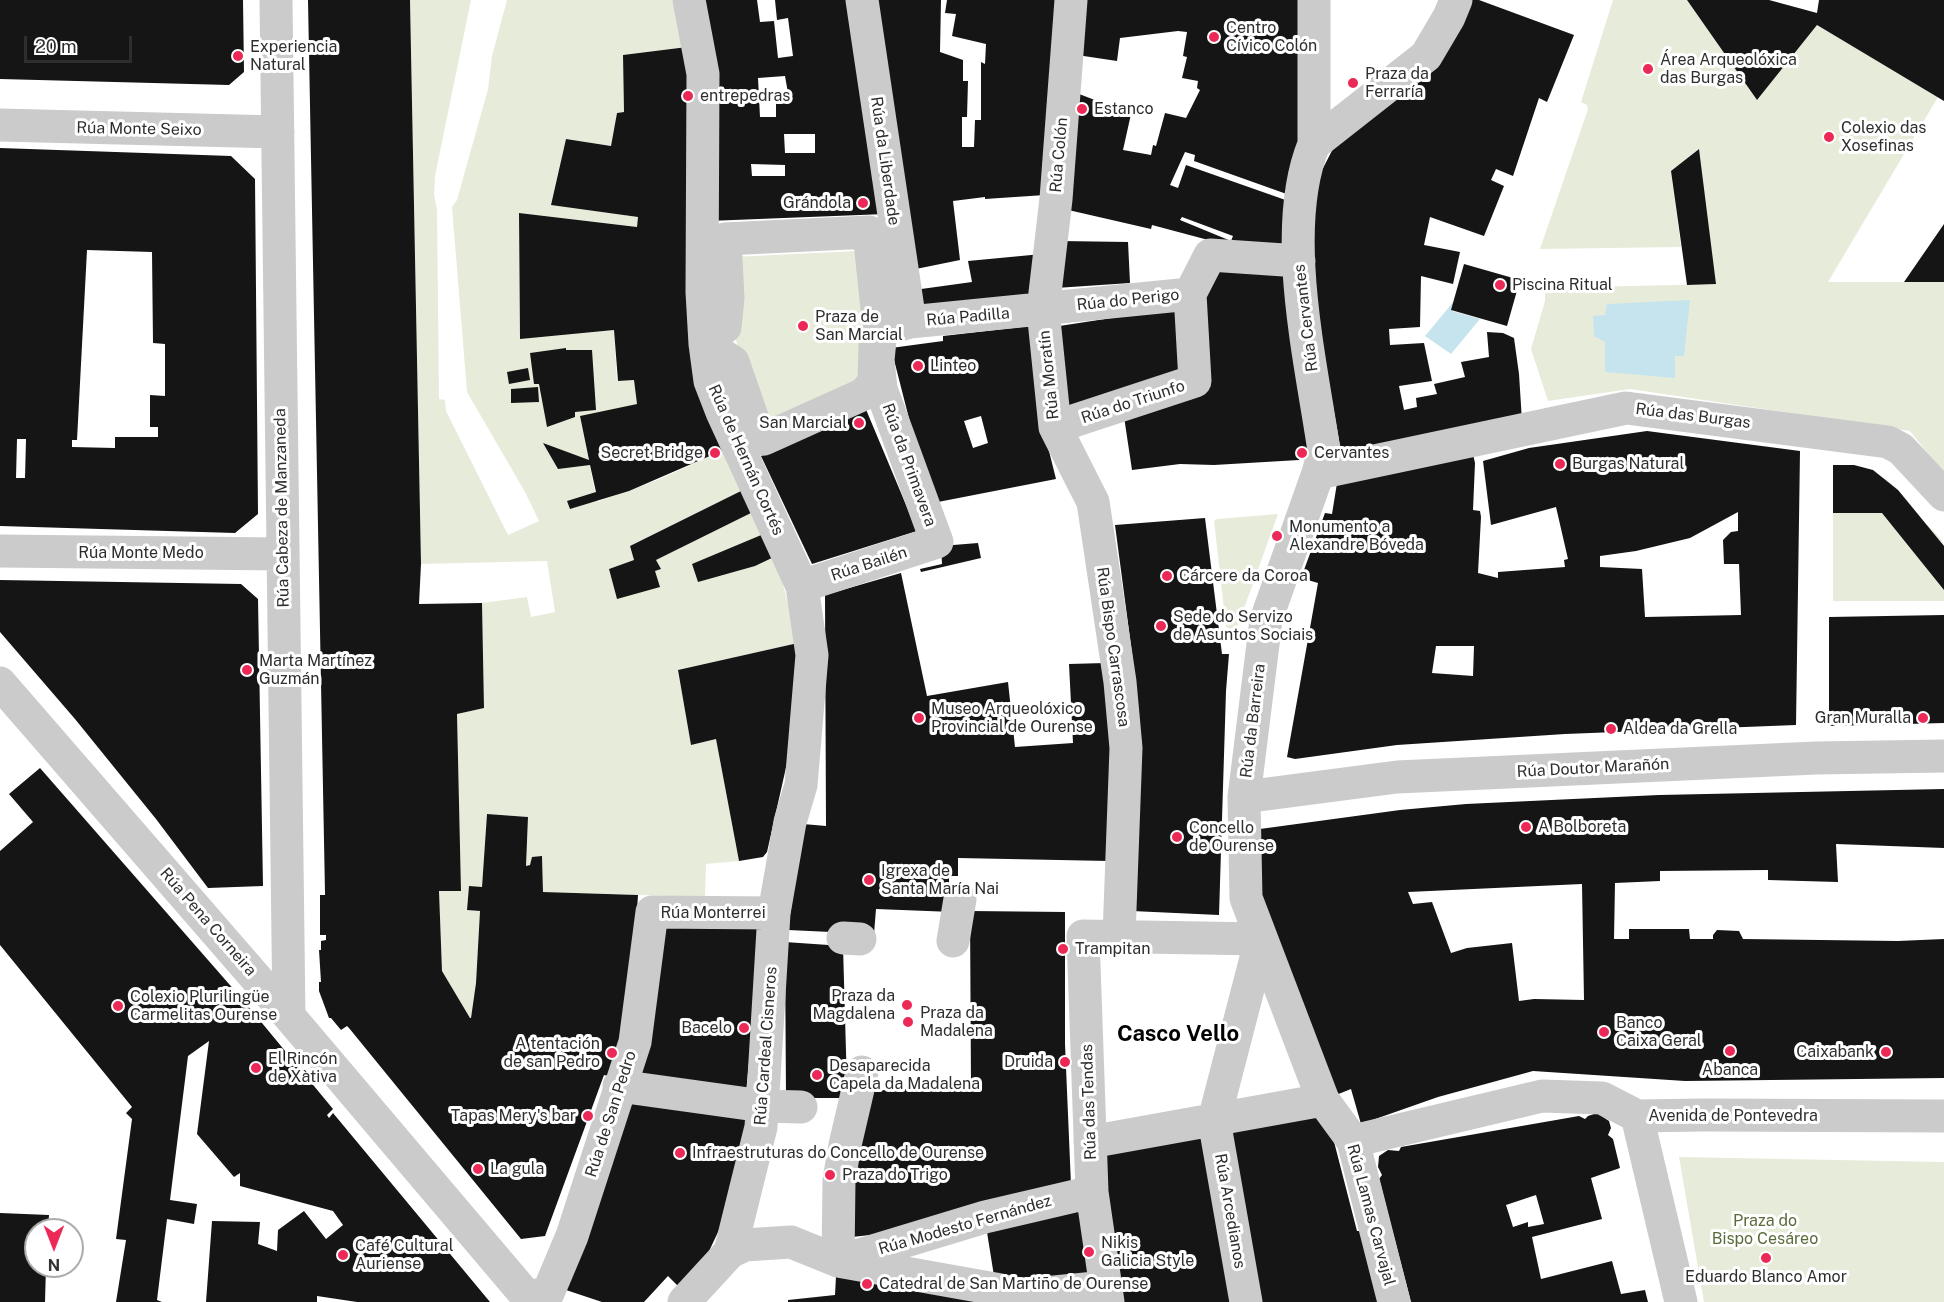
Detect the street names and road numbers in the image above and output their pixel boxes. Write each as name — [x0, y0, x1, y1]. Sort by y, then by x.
street label: Rúa da Liberdade — [866, 95, 904, 227]
street label: Rúa Colón — [1046, 117, 1072, 193]
street label: Rúa Monte Seixo — [76, 118, 202, 140]
street label: Rúa Cervantes — [1290, 263, 1322, 373]
street label: Rúa do Perigo — [1076, 285, 1180, 315]
street label: Rúa Padilla — [926, 304, 1010, 330]
street label: Rúa Moratín — [1035, 329, 1063, 421]
street label: Rúa do Triunfo — [1079, 376, 1187, 428]
street label: Rúa de Hernán Cortés — [704, 382, 788, 538]
street label: Rúa das Burgas — [1634, 399, 1752, 433]
street label: Rúa da Primavera — [878, 401, 940, 529]
street label: Rúa Cabeza de Manzaneda — [271, 408, 293, 608]
street label: Rúa Monte Medo — [78, 543, 204, 563]
street label: Rúa Bailén — [828, 543, 910, 585]
street label: Rúa Bispo Carrascosa — [1092, 566, 1134, 728]
street label: Rúa da Barreira — [1236, 663, 1270, 779]
street label: Rúa Doutor Marañón — [1516, 754, 1670, 782]
street label: Rúa Pena Corneira — [156, 864, 260, 980]
street label: Rúa Monterrei — [660, 903, 766, 923]
street label: Rúa Cardeal Cisneros — [751, 966, 781, 1126]
street label: Rúa das Tendas — [1077, 1044, 1101, 1160]
street label: Rúa de San Pedro — [582, 1048, 640, 1180]
street label: Avenida de Pontevedra — [1648, 1106, 1818, 1126]
street label: Rúa Lamas Carvajal — [1343, 1142, 1399, 1288]
street label: Rúa Arcedianos — [1210, 1152, 1250, 1270]
street label: Rúa Modesto Fernández — [876, 1191, 1054, 1259]

